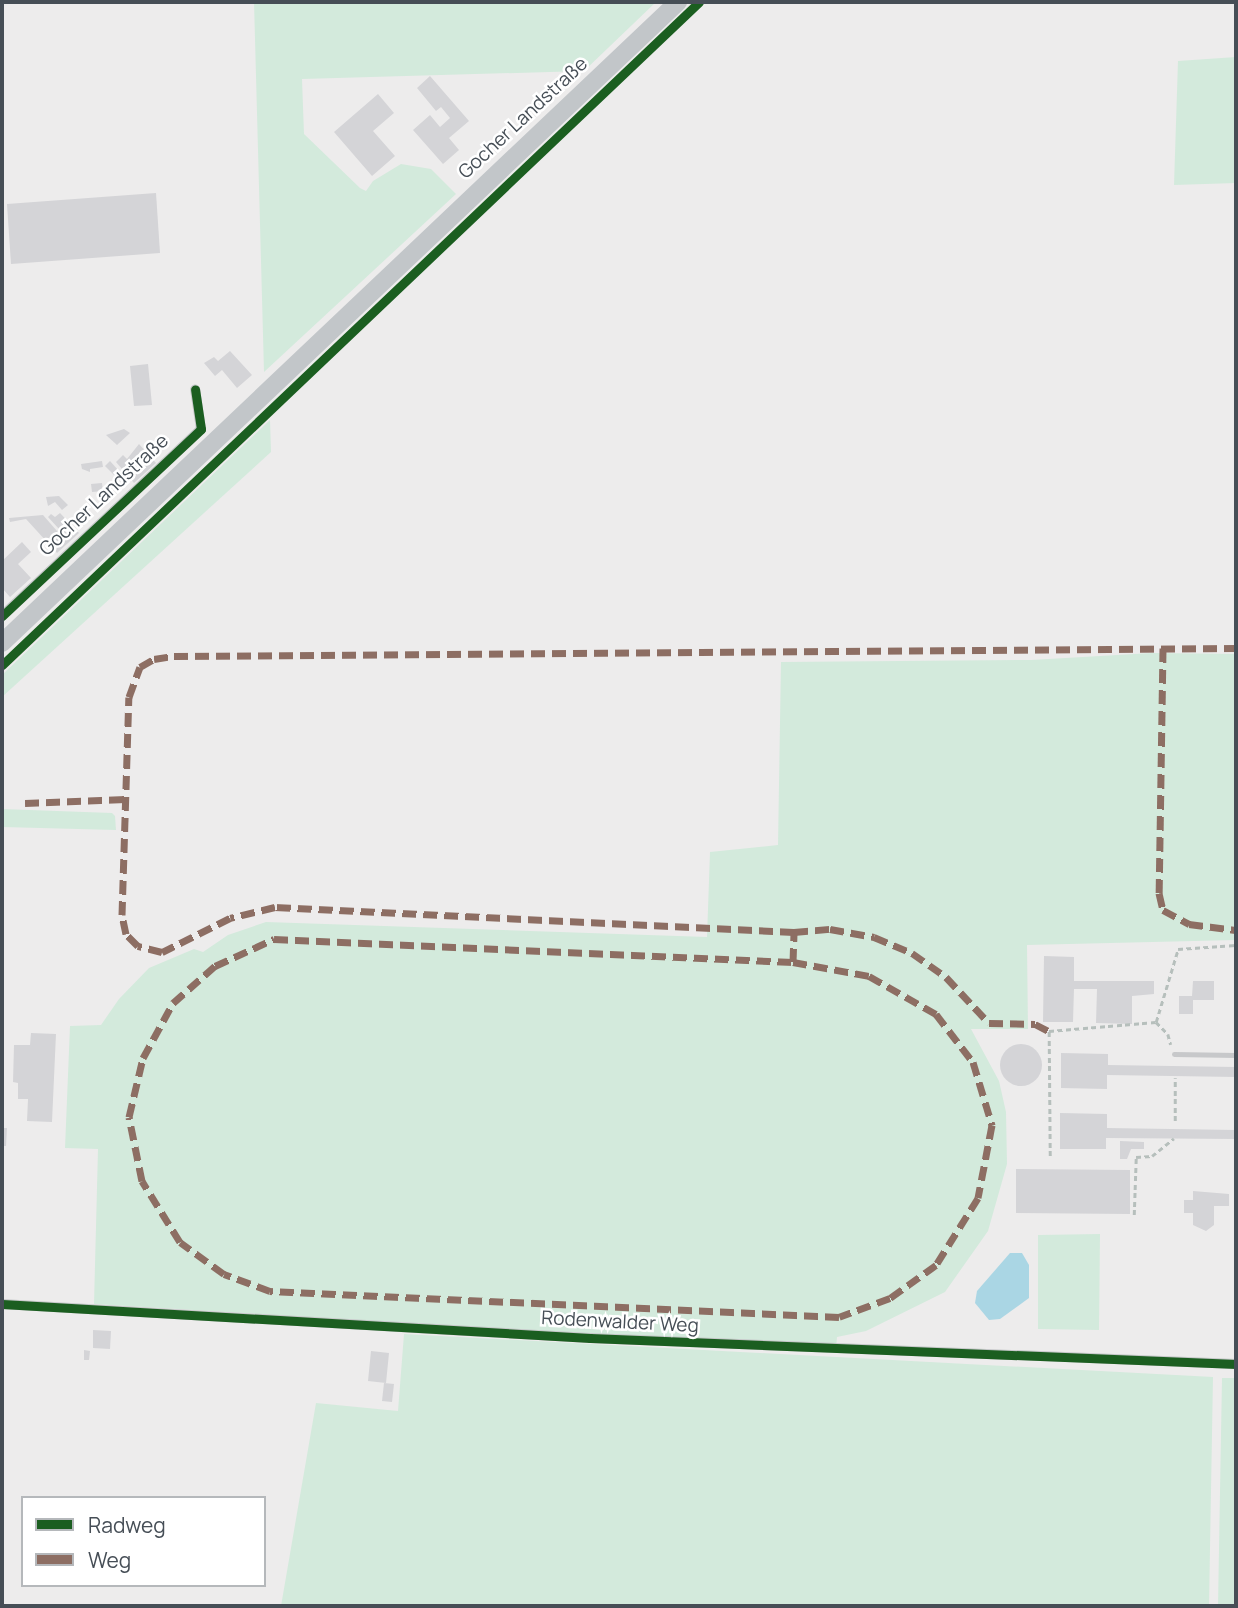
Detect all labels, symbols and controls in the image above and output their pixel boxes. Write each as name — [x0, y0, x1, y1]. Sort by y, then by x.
street label: Gocher Landstraße — [454, 52, 592, 184]
street label: Gocher Landstraße — [35, 429, 173, 561]
street label: Rodenwalder Weg — [541, 1306, 699, 1338]
legend — [21, 1496, 266, 1587]
text: Radweg — [88, 1511, 166, 1539]
text: Weg — [88, 1546, 131, 1574]

